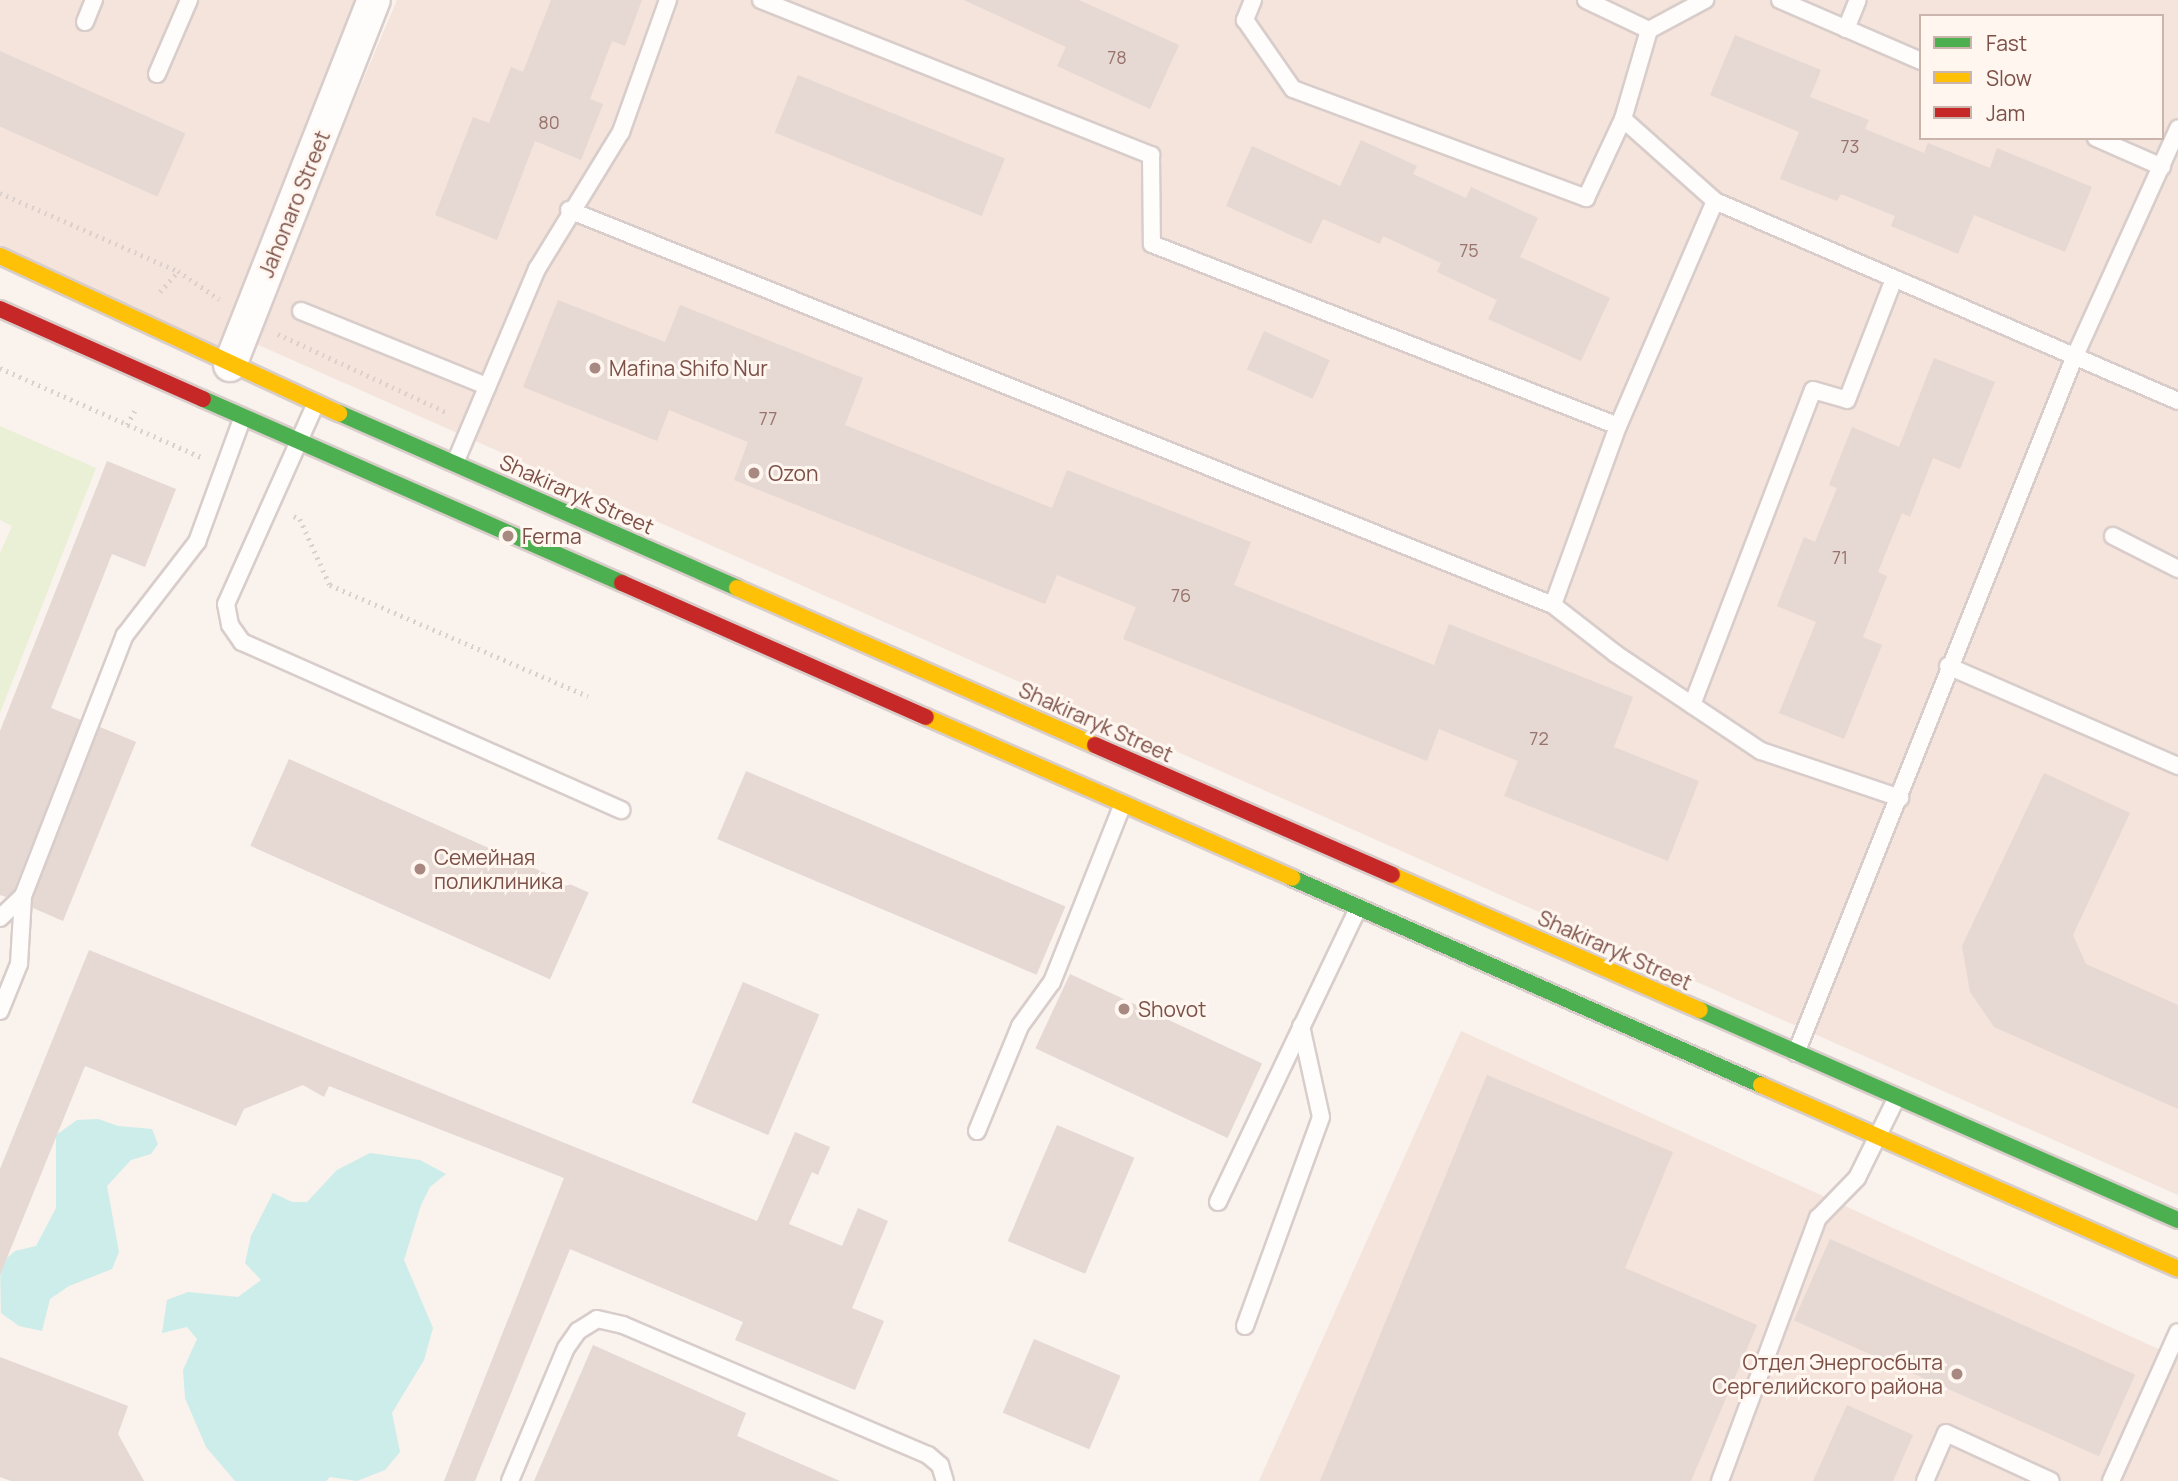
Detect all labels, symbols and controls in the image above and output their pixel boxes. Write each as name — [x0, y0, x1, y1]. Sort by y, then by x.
legend — [1919, 14, 2164, 140]
text: Fast — [1986, 29, 2027, 57]
house number: 78 — [1107, 46, 1127, 68]
text: Slow — [1986, 64, 2032, 92]
text: Jam — [1986, 99, 2025, 127]
house number: 80 — [538, 111, 560, 133]
street label: Jahonaro Street — [253, 127, 335, 281]
house number: 73 — [1841, 135, 1859, 157]
house number: 75 — [1459, 239, 1479, 261]
place label: Mafina Shifo Nur — [609, 355, 768, 381]
marker: Mafina Shifo Nur — [587, 360, 603, 376]
house number: 77 — [759, 407, 777, 429]
street label: Shakiraryk Street — [496, 449, 658, 539]
place label: Ozon — [768, 460, 818, 486]
marker: Ozon — [746, 465, 762, 481]
place label: Ferma — [522, 523, 582, 549]
marker: Ferma — [500, 528, 516, 544]
house number: 71 — [1832, 546, 1848, 568]
house number: 76 — [1171, 584, 1191, 606]
street label: Shakiraryk Street — [1015, 677, 1177, 767]
house number: 72 — [1529, 727, 1549, 749]
place label: Семейная поликлиника — [434, 844, 563, 894]
marker: Семейная поликлиника — [412, 861, 428, 877]
street label: Shakiraryk Street — [1534, 905, 1696, 995]
place label: Shovot — [1138, 996, 1207, 1022]
marker: Shovot — [1116, 1001, 1132, 1017]
place label: Отдел Энергосбыта Сергелийского района — [1712, 1349, 1943, 1399]
marker: Отдел Энергосбыта Сергелийского района — [1949, 1366, 1965, 1382]

